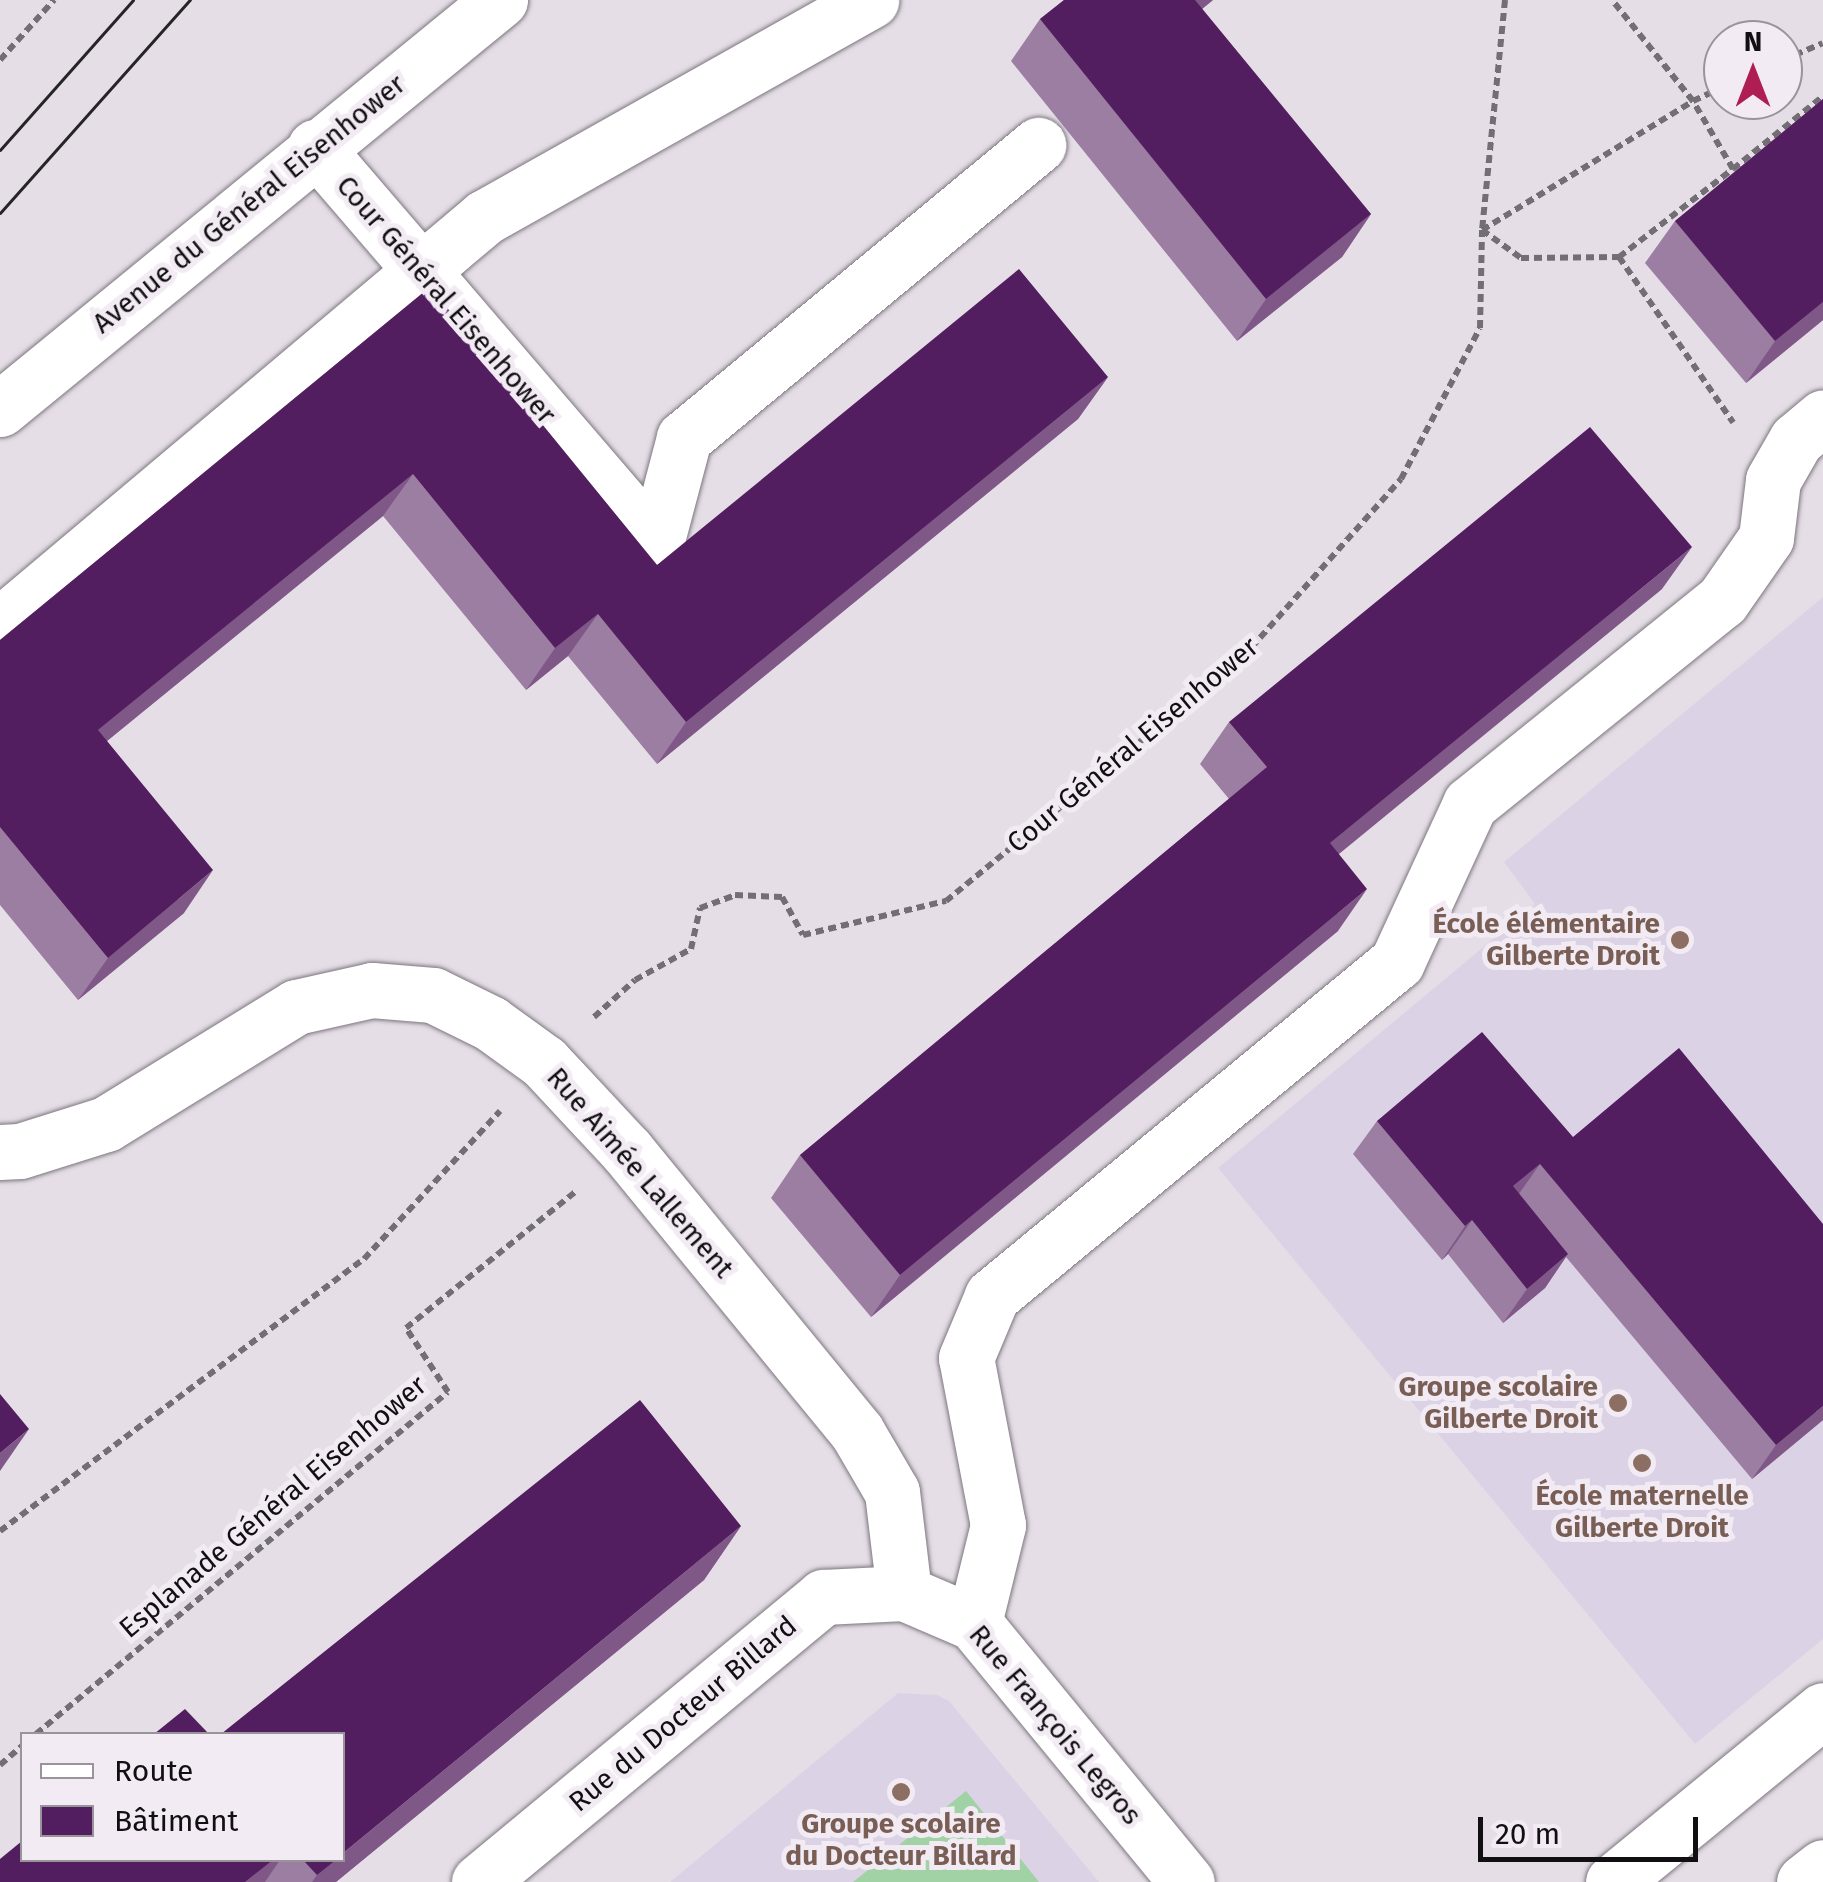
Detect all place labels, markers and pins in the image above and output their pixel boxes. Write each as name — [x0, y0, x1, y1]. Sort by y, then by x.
place label: École élémentaire Gilberte Droit — [1432, 907, 1660, 973]
marker: École élémentaire Gilberte Droit — [1669, 929, 1691, 951]
place label: Groupe scolaire Gilberte Droit — [1398, 1370, 1598, 1436]
marker: Groupe scolaire Gilberte Droit — [1607, 1392, 1629, 1414]
marker: École maternelle Gilberte Droit — [1631, 1452, 1653, 1474]
place label: École maternelle Gilberte Droit — [1535, 1479, 1749, 1545]
marker: Groupe scolaire du Docteur Billard — [890, 1781, 912, 1803]
place label: Groupe scolaire du Docteur Billard — [785, 1807, 1017, 1873]

